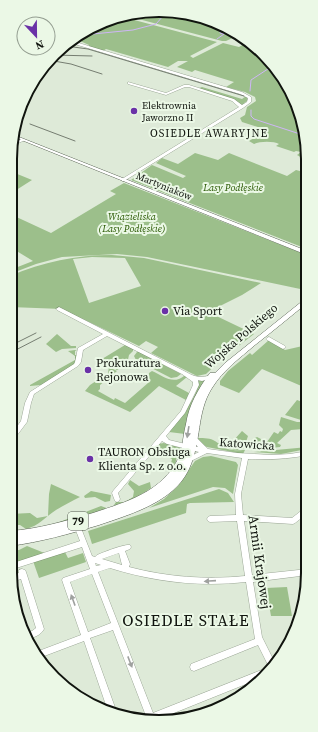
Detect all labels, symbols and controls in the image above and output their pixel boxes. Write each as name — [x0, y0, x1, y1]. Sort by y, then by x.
north arrow — [16, 16, 56, 56]
text: N — [33, 36, 46, 53]
place label: Elektrownia Jaworzno II — [141, 99, 197, 124]
marker: Elektrownia Jaworzno II — [129, 106, 139, 116]
district label: OSIEDLE AWARYJNE — [150, 126, 268, 141]
street label: Martyniaków — [134, 169, 194, 203]
park label: Lasy Podłęskie — [202, 181, 263, 194]
park label: Wiązieliska (Lasy Podłęskie) — [99, 210, 166, 235]
street label: Wojska Polskiego — [201, 299, 281, 372]
place label: Via Sport — [173, 303, 222, 319]
marker: Via Sport — [160, 306, 170, 316]
place label: Prokuratura Rejonowa — [96, 355, 162, 385]
marker: Prokuratura Rejonowa — [83, 365, 93, 375]
one-way arrow — [184, 426, 190, 438]
street label: Katowicka — [219, 434, 276, 454]
place label: TAURON Obsługa Klienta Sp. z o.o. — [98, 444, 191, 474]
marker: TAURON Obsługa Klienta Sp. z o.o. — [85, 454, 95, 464]
road number: 79 — [68, 512, 88, 530]
street label: Armii Krajowej — [244, 514, 277, 610]
one-way arrow — [204, 577, 216, 584]
one-way arrow — [70, 593, 76, 605]
district label: OSIEDLE STAŁE — [122, 609, 250, 631]
one-way arrow — [127, 656, 133, 668]

